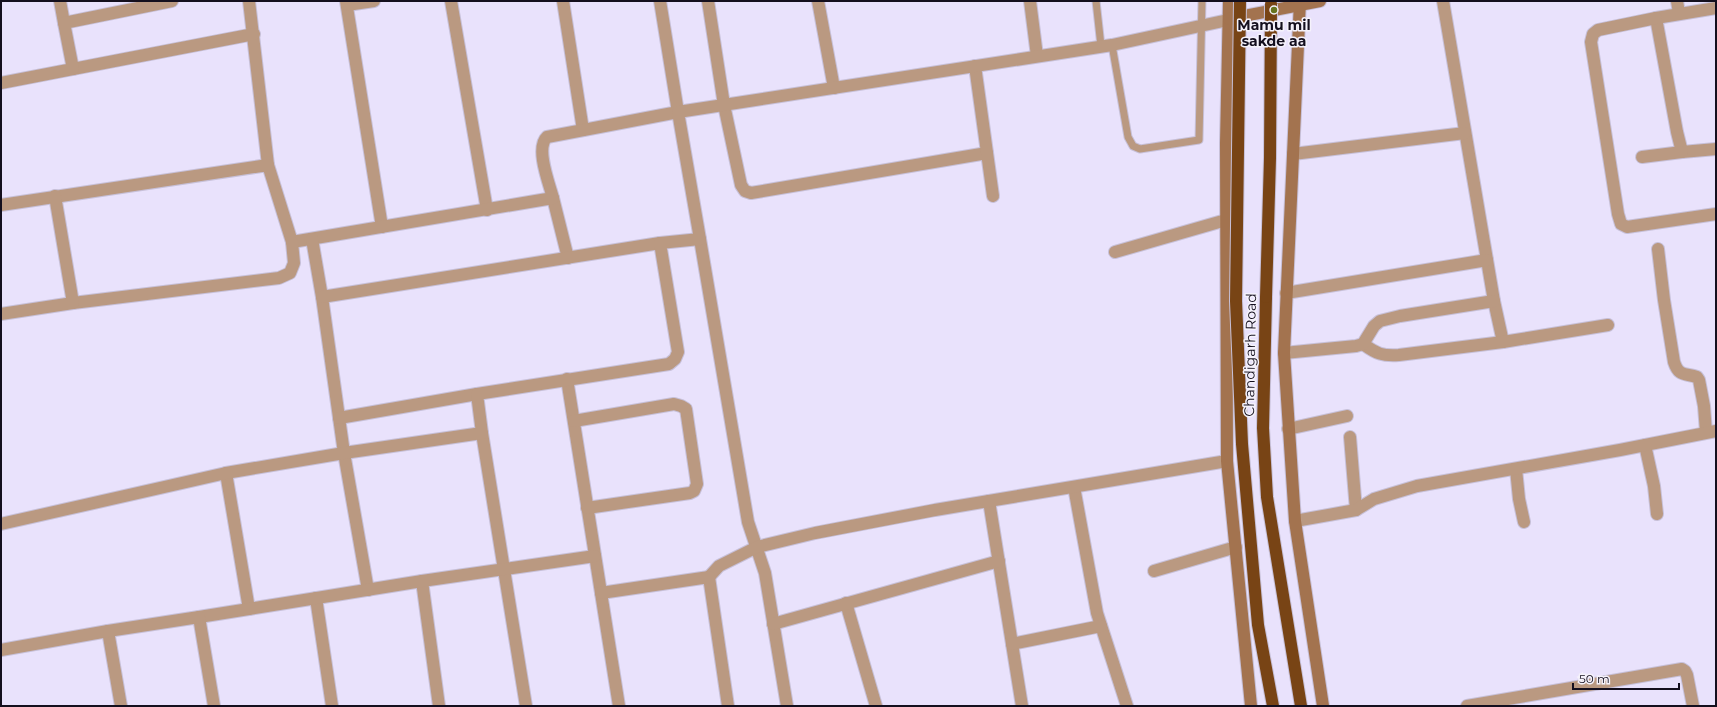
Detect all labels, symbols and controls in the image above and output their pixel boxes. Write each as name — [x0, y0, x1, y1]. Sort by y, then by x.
marker: Mamu mil sakde aa — [1269, 5, 1279, 15]
place label: Mamu mil sakde aa — [1237, 16, 1311, 50]
street label: Chandigarh Road — [1240, 293, 1260, 417]
scale bar — [1573, 665, 1679, 691]
text: 50 m — [1579, 671, 1610, 686]

